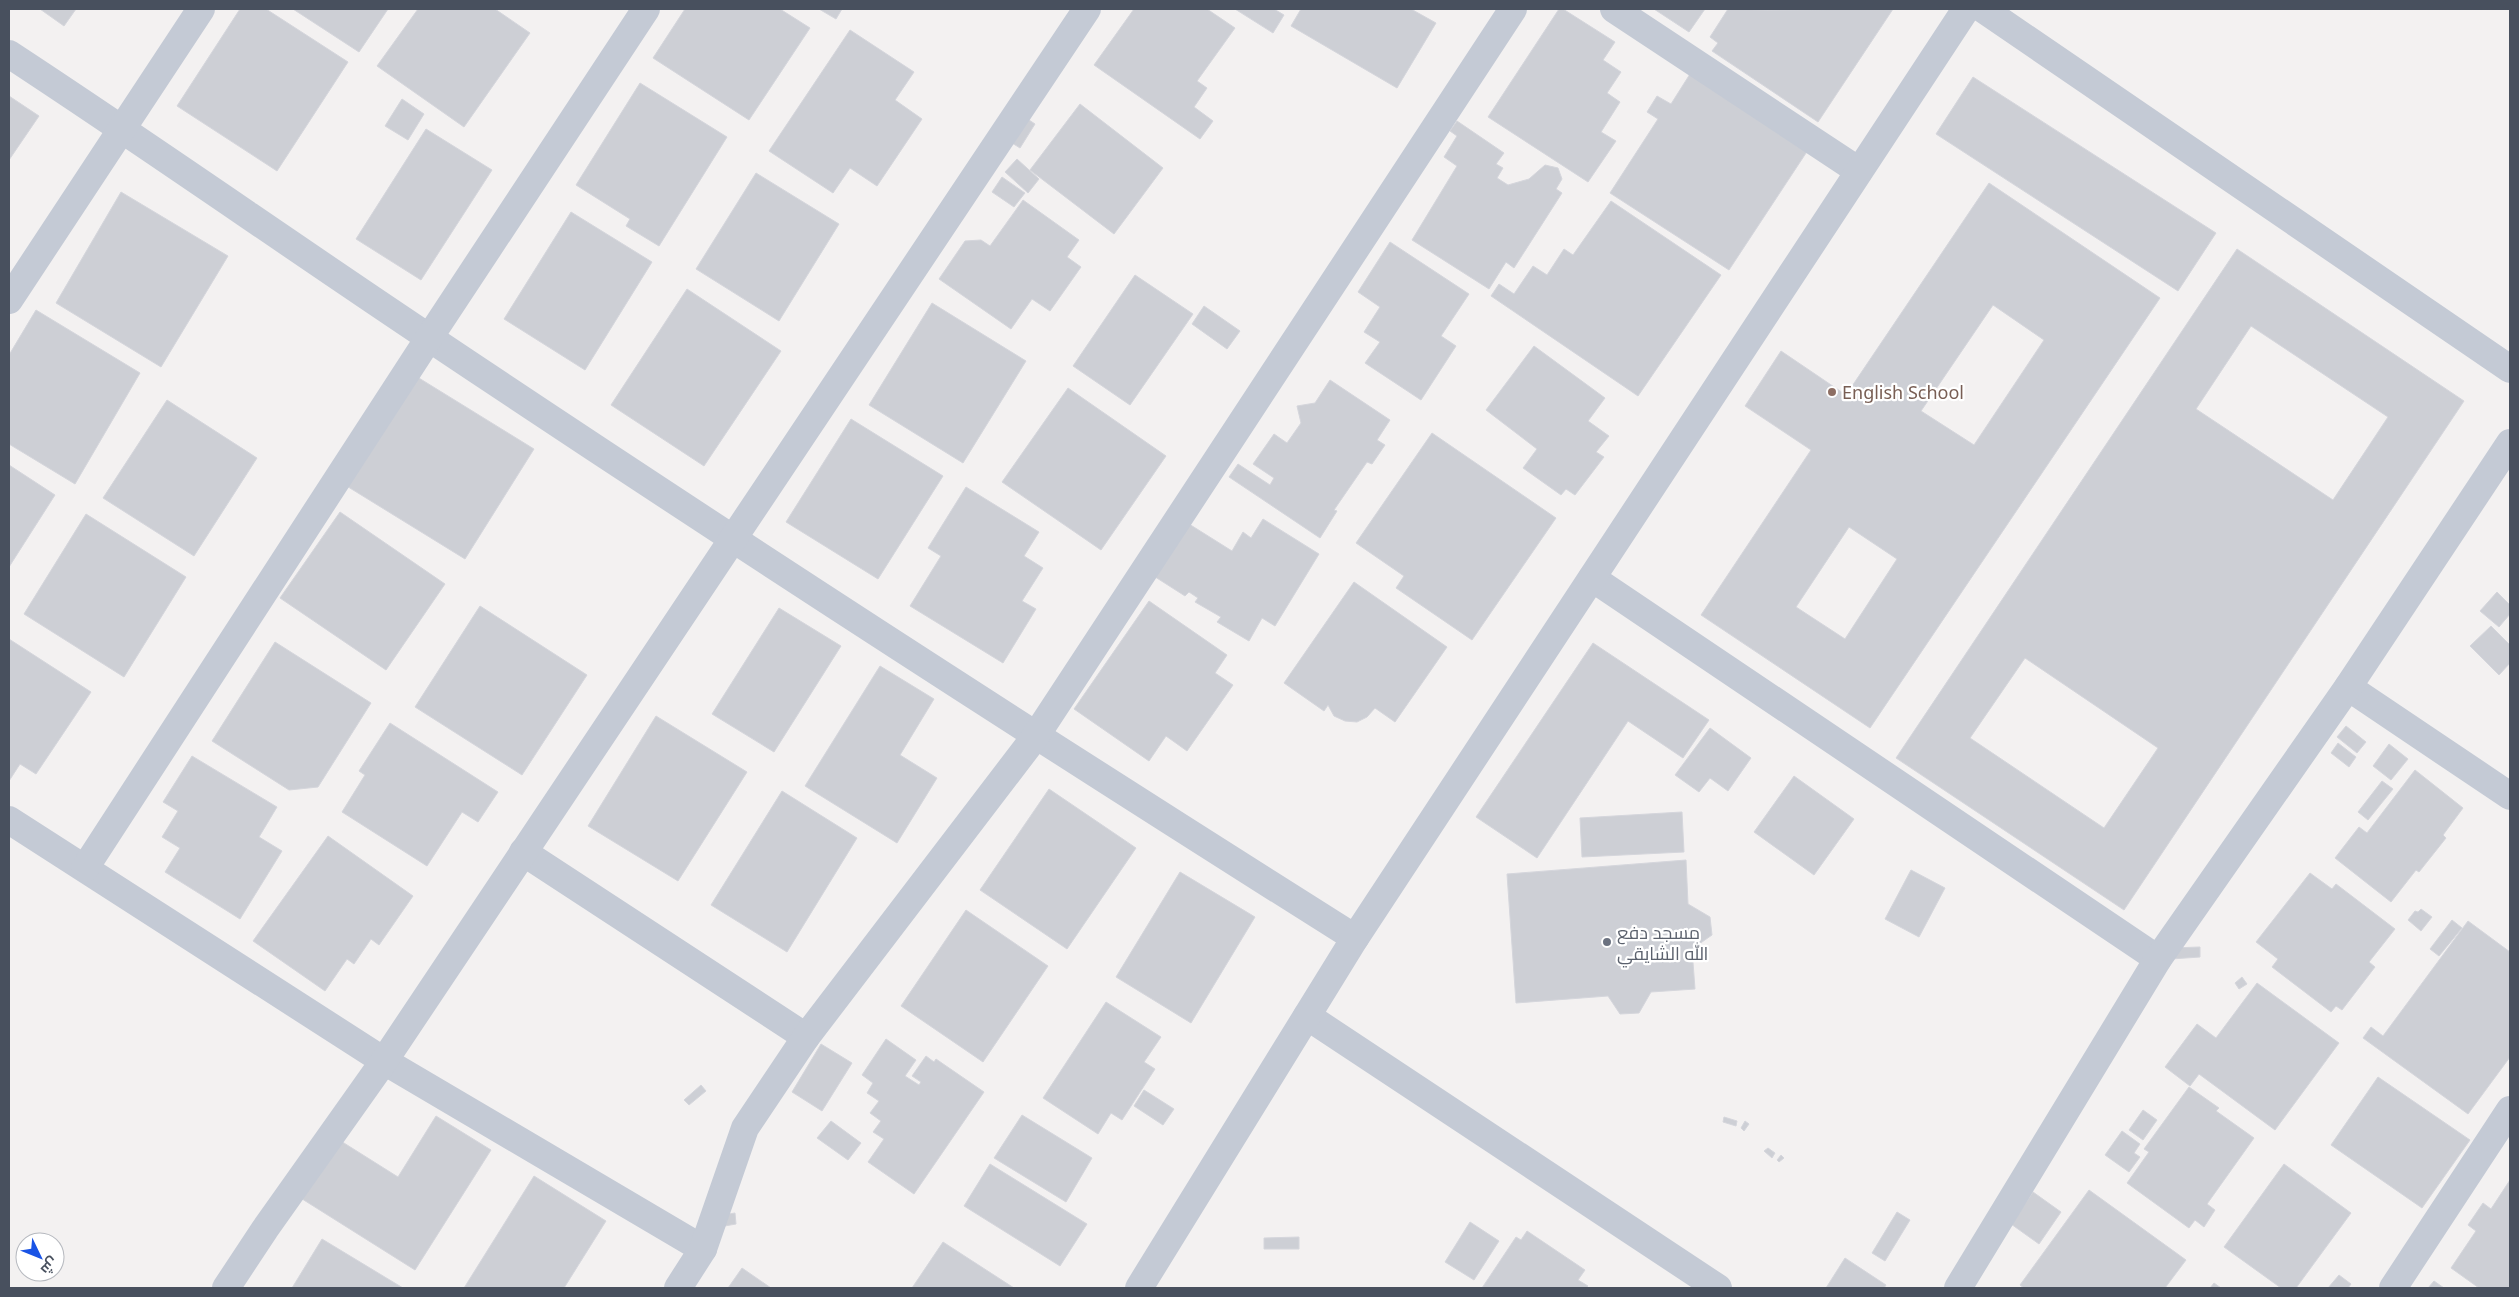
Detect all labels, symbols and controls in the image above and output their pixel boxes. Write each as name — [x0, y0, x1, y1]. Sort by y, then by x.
place label: English School — [1842, 380, 1964, 404]
marker: English School — [1826, 386, 1838, 398]
place label: مسجد دفع الله الشايقي — [1617, 920, 1708, 968]
marker: مسجد دفع الله الشايقي — [1601, 936, 1613, 948]
north arrow — [15, 1232, 65, 1282]
text: ش — [37, 1253, 63, 1279]

